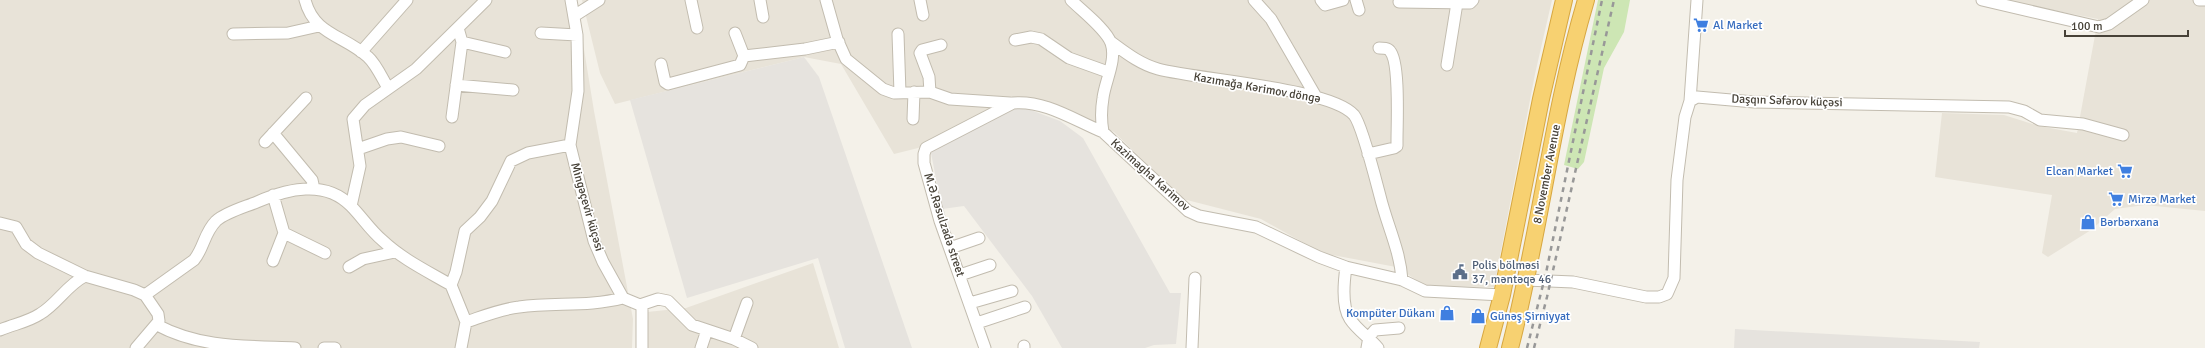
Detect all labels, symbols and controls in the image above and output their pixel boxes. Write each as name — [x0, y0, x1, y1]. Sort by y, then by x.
scale bar — [2065, 12, 2188, 38]
supermarket icon: Al Market — [1692, 16, 1710, 34]
place label: Al Market — [1713, 18, 1763, 33]
text: 100 m — [2071, 19, 2103, 34]
street label: Kazımağa Kərimov döngə — [1192, 69, 1322, 107]
street label: Daşqın Səfərov küçəsi — [1731, 92, 1843, 110]
street label: 8 November Avenue — [1530, 123, 1564, 225]
street label: Kazimagha Karimov — [1107, 136, 1193, 215]
street label: Mingəçevir küçəsi — [567, 161, 607, 253]
supermarket icon: Elcan Market — [2116, 162, 2134, 180]
place label: Elcan Market — [2046, 164, 2113, 179]
street label: M.Ə.Rəsulzadə street — [920, 171, 968, 279]
supermarket icon: Mirzə Market — [2107, 190, 2125, 208]
place label: Mirzə Market — [2128, 192, 2196, 207]
shop icon: Bərbərxana — [2079, 213, 2097, 231]
place label: Bərbərxana — [2100, 215, 2159, 230]
place label: Polis bölməsi 37, məntəqə 46 — [1472, 258, 1551, 287]
public building icon: Polis bölməsi 37, məntəqə 46 — [1451, 263, 1469, 281]
shop icon: Kompüter Dükanı — [1438, 304, 1456, 322]
place label: Kompüter Dükanı — [1346, 306, 1435, 321]
shop icon: Günəş Şirniyyat — [1469, 307, 1487, 325]
place label: Günəş Şirniyyat — [1490, 309, 1570, 324]

